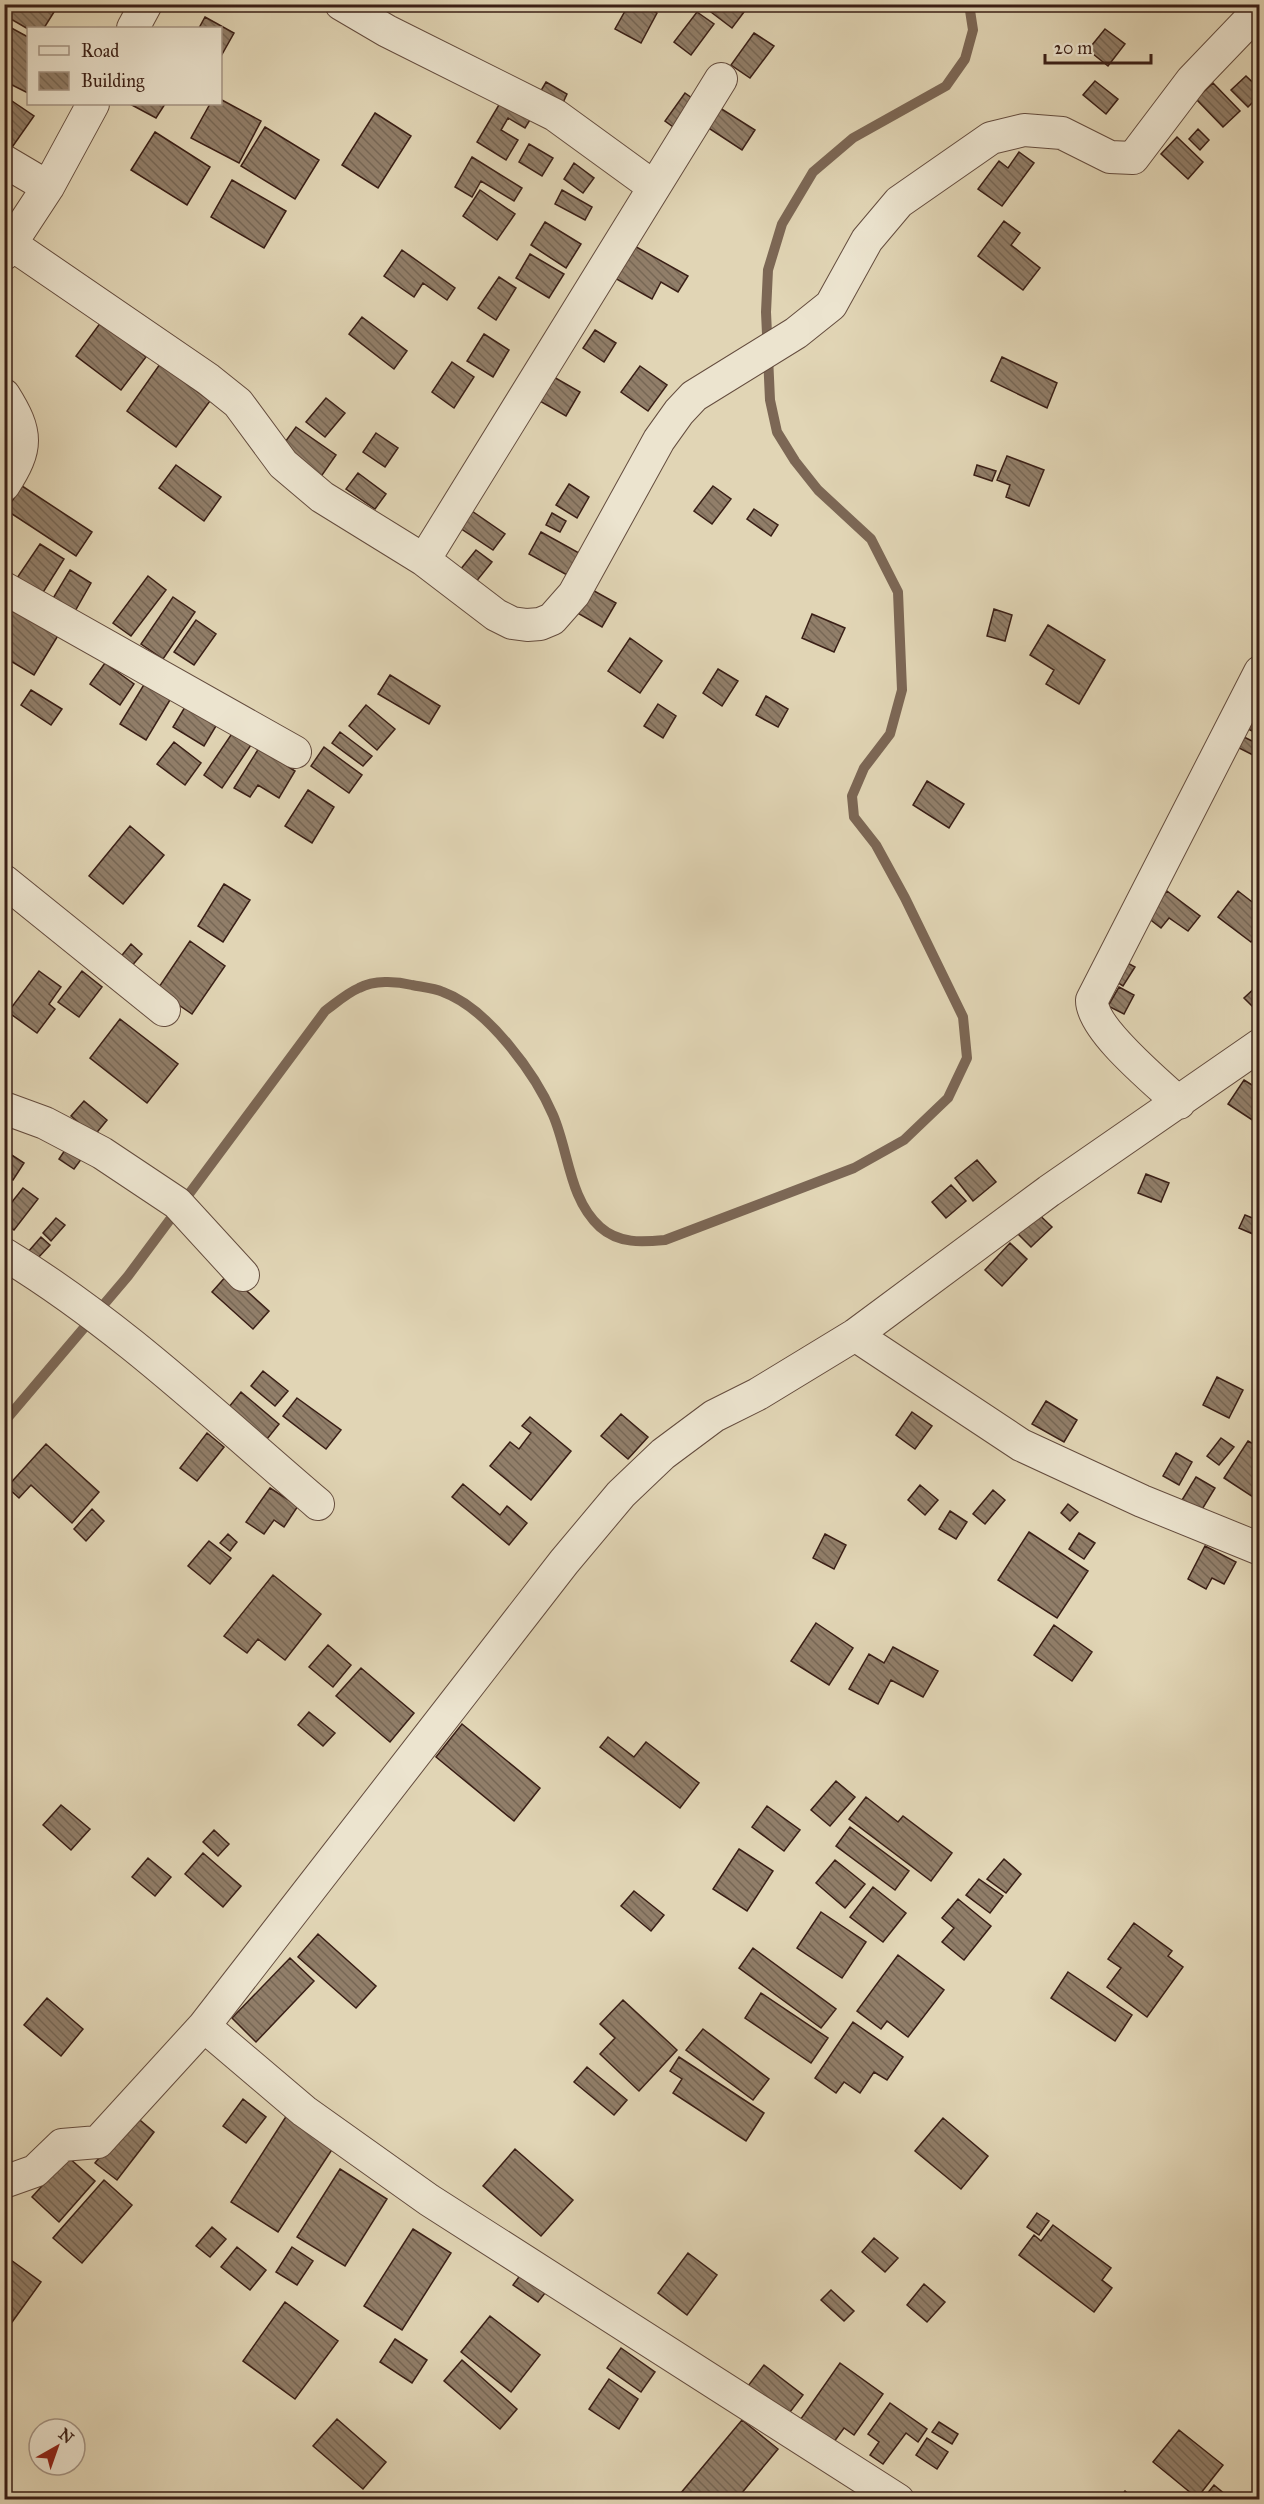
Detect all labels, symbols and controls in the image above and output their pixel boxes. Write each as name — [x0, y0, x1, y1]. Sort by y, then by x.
legend — [27, 27, 222, 105]
scale bar — [1045, 27, 1152, 65]
text: 20 m — [1054, 37, 1092, 59]
text: Road — [81, 40, 119, 62]
text: Building — [81, 70, 145, 93]
north arrow — [27, 2417, 87, 2477]
text: N — [55, 2424, 78, 2448]

